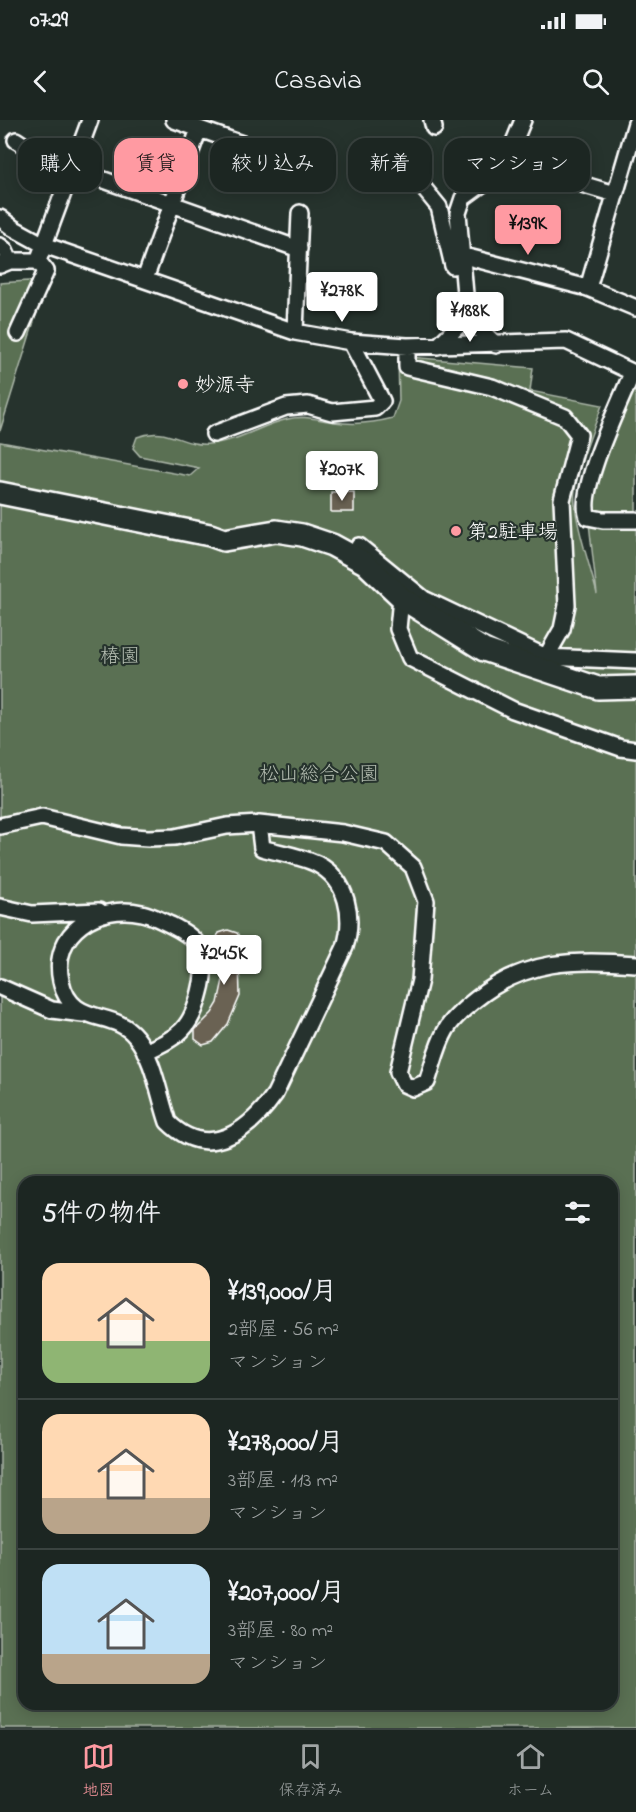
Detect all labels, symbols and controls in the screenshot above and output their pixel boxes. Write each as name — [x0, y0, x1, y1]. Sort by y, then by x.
text: 07:29 — [30, 5, 68, 37]
text: Casavia — [274, 62, 362, 101]
icon: back — [24, 65, 57, 98]
icon: search — [579, 65, 612, 98]
chip: 購入 — [18, 138, 102, 192]
chip: 賃貸 — [114, 138, 198, 192]
chip: 絞り込み — [210, 138, 336, 192]
chip: 新着 — [348, 138, 432, 192]
chip: マンション — [444, 138, 590, 192]
pin: ¥139K — [486, 205, 570, 256]
text: ¥139K — [509, 210, 547, 239]
pin: ¥278K — [300, 272, 384, 323]
text: ¥278K — [320, 277, 364, 306]
pin: ¥188K — [428, 292, 512, 343]
text: ¥188K — [451, 297, 489, 326]
place label: 妙源寺 — [195, 372, 255, 401]
marker: 妙源寺 — [176, 377, 190, 391]
pin: ¥207K — [300, 451, 384, 502]
text: ¥207K — [320, 456, 364, 485]
place label: 第2駐車場 — [468, 519, 558, 548]
marker: 第2駐車場 — [449, 524, 463, 538]
park label: 椿園 — [100, 643, 140, 672]
park label: 松山総合公園 — [259, 761, 379, 790]
pin: ¥245K — [182, 935, 266, 986]
text: ¥245K — [200, 940, 248, 969]
text: 5件の物件 — [42, 1196, 161, 1234]
icon: filters — [561, 1196, 594, 1229]
text: ¥139,000/月 — [228, 1274, 337, 1312]
icon: home — [90, 1287, 162, 1359]
text: 2部屋 · 56 m² — [228, 1316, 339, 1345]
text: マンション — [228, 1349, 327, 1378]
text: ¥278,000/月 — [228, 1425, 344, 1463]
icon: home — [90, 1438, 162, 1510]
text: 3部屋 · 113 m² — [228, 1467, 338, 1496]
text: マンション — [228, 1500, 327, 1529]
text: ¥207,000/月 — [228, 1575, 345, 1613]
icon: home — [90, 1588, 162, 1660]
text: 3部屋 · 80 m² — [228, 1617, 333, 1646]
text: マンション — [228, 1650, 327, 1679]
tab: 地図 — [82, 1740, 115, 1803]
tab: 保存済み — [279, 1740, 343, 1803]
tab: ホーム — [507, 1740, 554, 1803]

